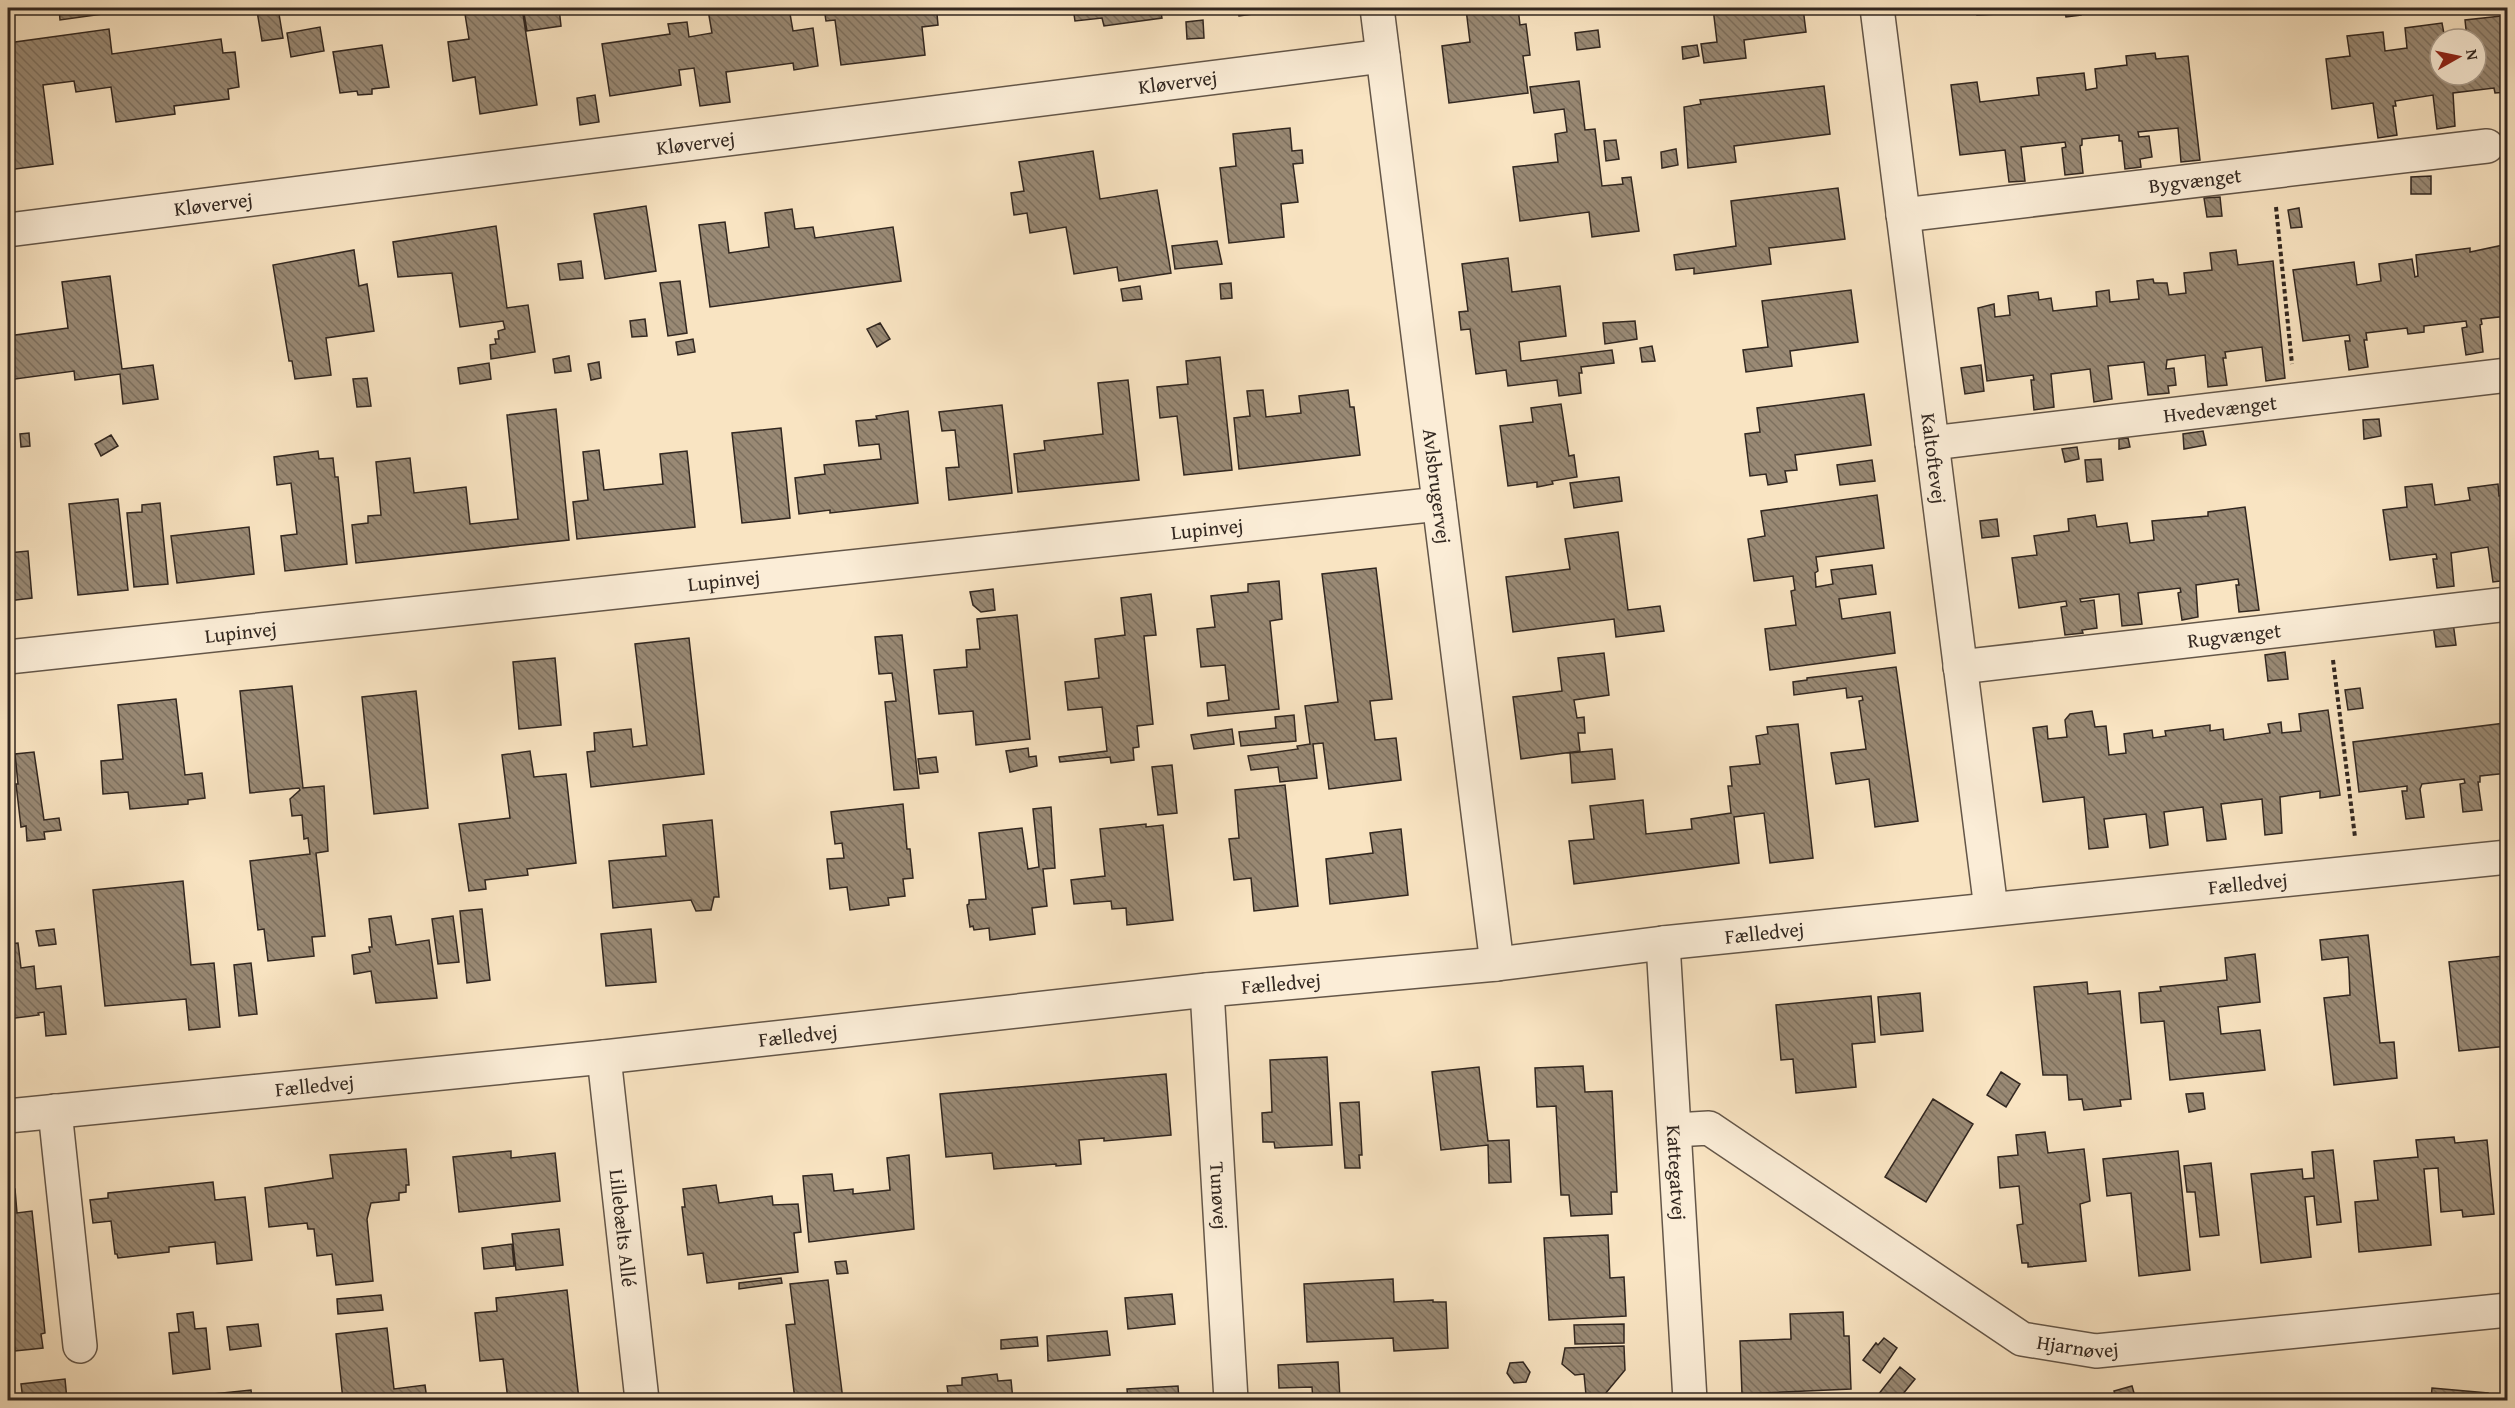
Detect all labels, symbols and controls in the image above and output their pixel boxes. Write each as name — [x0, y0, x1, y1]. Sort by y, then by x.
north arrow — [2428, 27, 2488, 87]
text: N — [2460, 47, 2486, 62]
street label: Kløvervej — [1137, 62, 1219, 101]
street label: Kløvervej — [654, 123, 736, 162]
street label: Bygvænget — [2147, 160, 2243, 200]
street label: Kløvervej — [172, 184, 254, 223]
street label: Hvedevænget — [2162, 387, 2278, 430]
street label: Kaltoftevej — [1914, 411, 1955, 505]
street label: Avlsbrugervej — [1416, 427, 1459, 546]
street label: Lupinvej — [1170, 510, 1245, 547]
street label: Lupinvej — [686, 562, 761, 598]
street label: Lupinvej — [203, 613, 278, 650]
street label: Rugvænget — [2186, 615, 2283, 655]
street label: Fælledvej — [2207, 865, 2289, 901]
street label: Fælledvej — [1723, 914, 1805, 951]
street label: Fælledvej — [1240, 965, 1322, 1001]
street label: Fælledvej — [757, 1016, 839, 1054]
street label: Fælledvej — [273, 1067, 355, 1104]
street label: Kattegatvej — [1660, 1124, 1694, 1221]
street label: Tunøvej — [1203, 1161, 1236, 1230]
street label: Lillebælts Allé — [603, 1167, 644, 1288]
street label: Hjarnøvej — [2035, 1327, 2120, 1365]

